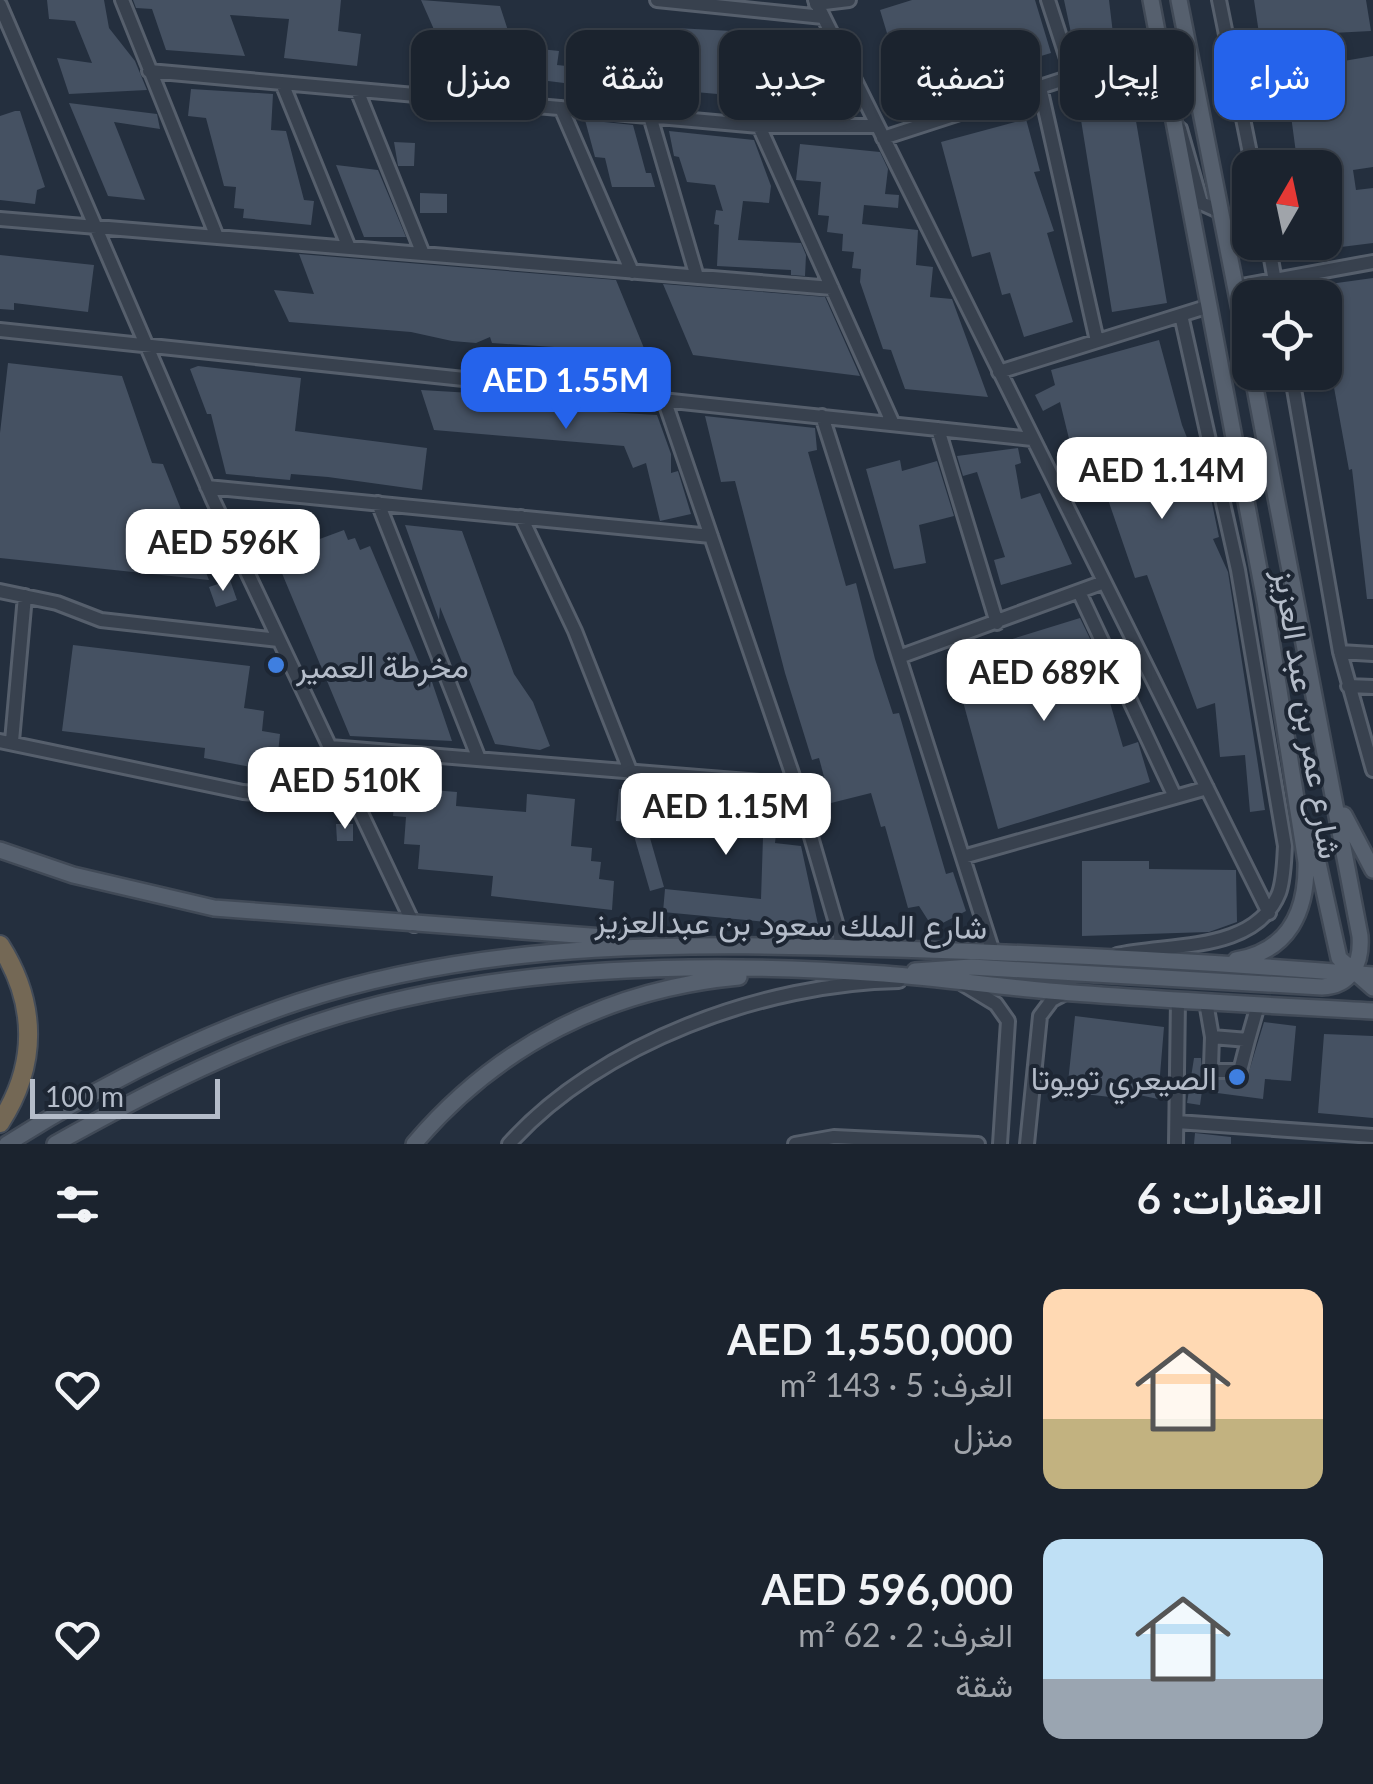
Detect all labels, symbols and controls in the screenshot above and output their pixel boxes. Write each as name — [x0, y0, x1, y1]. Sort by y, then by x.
chip: منزل — [411, 30, 546, 120]
chip: شقة — [566, 30, 699, 120]
chip: جديد — [719, 30, 861, 120]
chip: تصفية — [881, 30, 1040, 120]
chip: إيجار — [1060, 30, 1194, 120]
chip: شراء — [1214, 30, 1345, 120]
north arrow — [1232, 150, 1342, 260]
map controls — [1232, 150, 1342, 390]
button: locate — [1232, 280, 1342, 390]
pin: AED 1.55M — [452, 347, 680, 432]
text: AED 1.55M — [483, 360, 649, 399]
pin: AED 1.14M — [1048, 437, 1276, 522]
text: AED 1.14M — [1079, 450, 1245, 489]
pin: AED 596K — [120, 509, 326, 594]
text: AED 596K — [148, 522, 298, 561]
street label: شارع عمر بن عبد العزيز — [1263, 565, 1351, 862]
pin: AED 689K — [941, 639, 1147, 724]
place label: مخرطة العمير — [295, 646, 469, 687]
text: AED 689K — [969, 652, 1119, 691]
marker: مخرطة العمير — [265, 654, 287, 676]
pin: AED 510K — [242, 747, 448, 832]
text: AED 510K — [270, 760, 420, 799]
pin: AED 1.15M — [612, 773, 840, 858]
text: AED 1.15M — [643, 786, 809, 825]
street label: شارع الملك سعود بن عبدالعزيز — [593, 900, 988, 950]
place label: الصيعري تويوتا — [1031, 1058, 1217, 1105]
marker: الصيعري تويوتا — [1226, 1066, 1248, 1088]
scale bar — [30, 1074, 220, 1118]
text: 100 m — [45, 1079, 124, 1113]
text: العقارات: 6 — [1137, 1173, 1323, 1223]
icon: filters — [50, 1177, 105, 1232]
text: AED 1,550,000 — [727, 1314, 1013, 1364]
icon: home — [1123, 1329, 1243, 1449]
icon: heart — [50, 1362, 105, 1417]
text: الغرف: 5 · 143 m² — [780, 1365, 1013, 1404]
text: منزل — [953, 1415, 1013, 1454]
text: AED 596,000 — [762, 1564, 1013, 1614]
icon: home — [1123, 1579, 1243, 1699]
icon: heart — [50, 1612, 105, 1667]
text: الغرف: 2 · 62 m² — [798, 1615, 1013, 1654]
text: شقة — [955, 1665, 1013, 1704]

